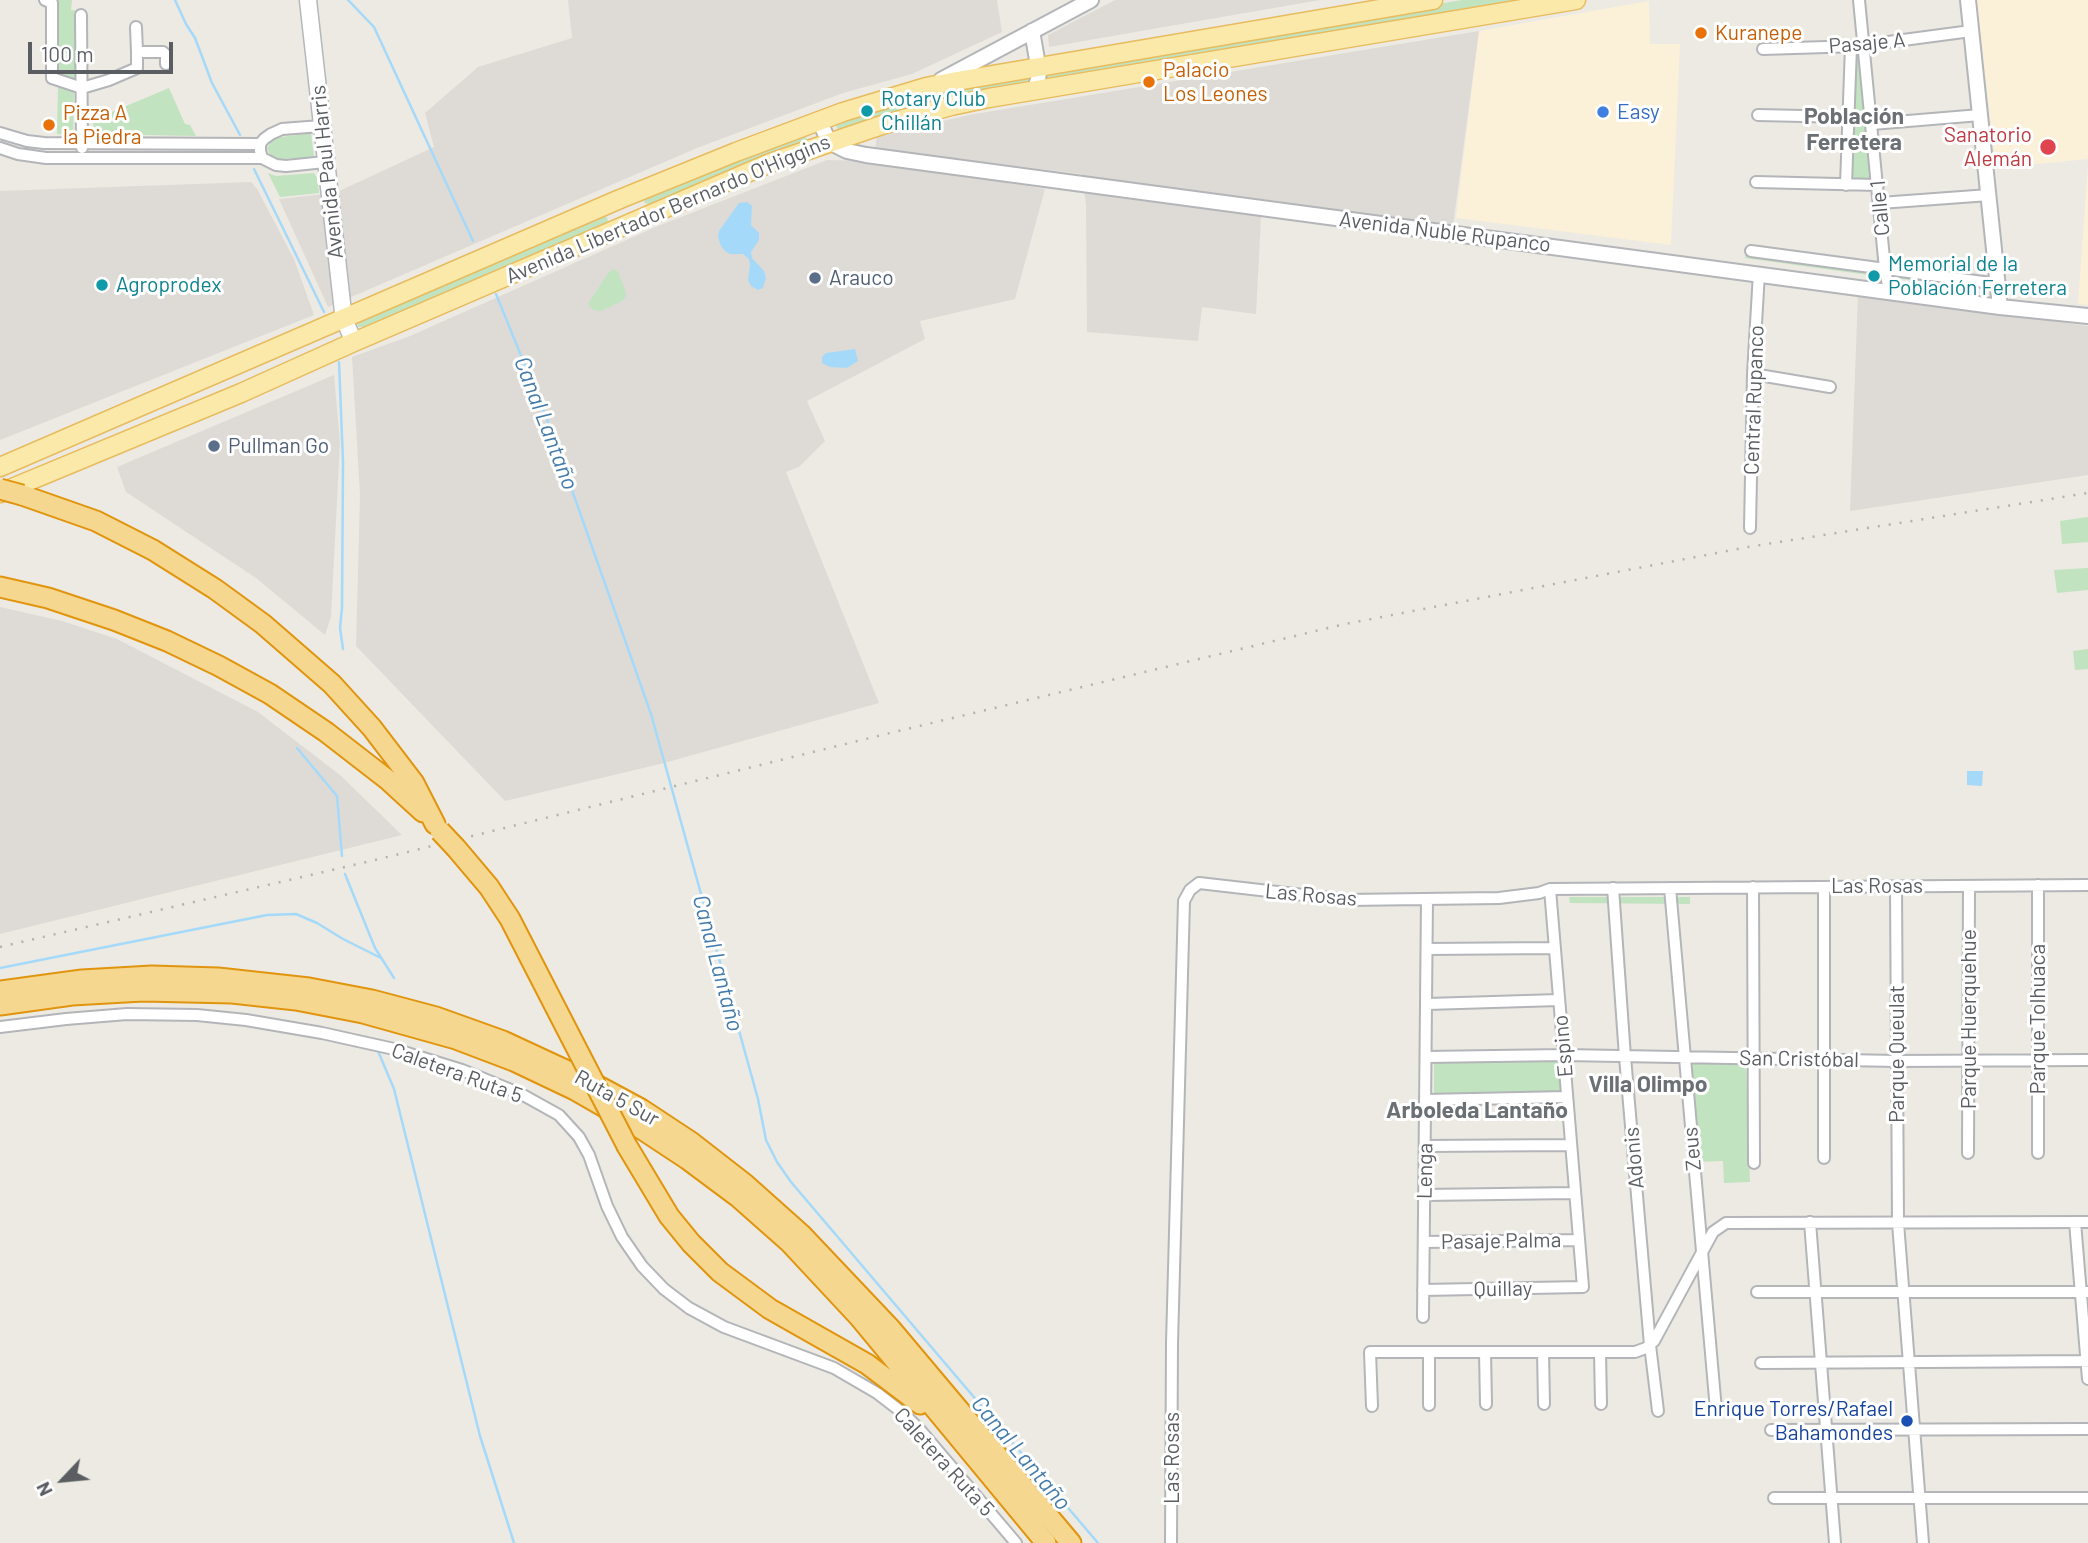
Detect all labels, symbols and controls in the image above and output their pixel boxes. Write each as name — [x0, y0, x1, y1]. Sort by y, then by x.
place label: Kuranepe — [1715, 20, 1802, 46]
marker: Kuranepe — [1693, 25, 1709, 41]
street label: Pasaje A — [1827, 27, 1907, 59]
scale bar — [32, 28, 177, 72]
text: 100 m — [41, 41, 94, 66]
place label: Palacio Los Leones — [1163, 57, 1268, 107]
marker: Palacio Los Leones — [1141, 74, 1157, 90]
street label: Avenida Paul Harris — [305, 84, 349, 260]
place label: Rotary Club Chillán — [881, 86, 986, 136]
place label: Easy — [1617, 99, 1660, 125]
place label: Pizza A la Piedra — [63, 100, 142, 150]
district label: Población Ferretera — [1804, 102, 1904, 156]
marker: Rotary Club Chillán — [859, 103, 875, 119]
marker: Easy — [1595, 104, 1611, 120]
marker: Pizza A la Piedra — [41, 117, 57, 133]
place label: Sanatorio Alemán — [1944, 122, 2032, 172]
street label: Avenida Libertador Bernardo O'Higgins — [502, 129, 834, 289]
marker: Sanatorio Alemán — [2038, 137, 2058, 157]
street label: Calle 1 — [1865, 179, 1895, 237]
street label: Avenida Ñuble Rupanco — [1338, 207, 1552, 257]
place label: Memorial de la Población Ferretera — [1888, 251, 2067, 301]
place label: Arauco — [829, 265, 894, 291]
marker: Memorial de la Población Ferretera — [1866, 268, 1882, 284]
marker: Arauco — [807, 270, 823, 286]
place label: Agroprodex — [116, 272, 221, 298]
marker: Agroprodex — [94, 277, 110, 293]
street label: Central Rupanco — [1739, 325, 1769, 475]
water label: Canal Lantaño — [508, 352, 584, 494]
place label: Pullman Go — [228, 433, 329, 459]
marker: Pullman Go — [206, 438, 222, 454]
street label: Las Rosas — [1831, 873, 1923, 899]
street label: Las Rosas — [1264, 878, 1358, 912]
water label: Canal Lantaño — [686, 892, 750, 1034]
street label: Parque Huerquehue — [1956, 929, 1982, 1109]
street label: Parque Tolhuaca — [2025, 944, 2051, 1094]
street label: Parque Queulat — [1884, 985, 1910, 1123]
street label: Espino — [1548, 1014, 1578, 1078]
street label: Caletera Ruta 5 — [388, 1038, 526, 1108]
street label: San Cristóbal — [1739, 1045, 1859, 1073]
street label: Ruta 5 Sur — [570, 1064, 664, 1132]
district label: Villa Olimpo — [1589, 1070, 1707, 1098]
district label: Arboleda Lantaño — [1386, 1096, 1568, 1124]
street label: Adonis — [1619, 1126, 1649, 1190]
street label: Zeus — [1678, 1126, 1706, 1172]
street label: Lenga — [1412, 1143, 1438, 1199]
street label: Pasaje Palma — [1441, 1227, 1561, 1255]
street label: Quillay — [1473, 1276, 1533, 1302]
water label: Canal Lantaño — [965, 1390, 1077, 1516]
place label: Enrique Torres/Rafael Bahamondes — [1694, 1396, 1893, 1446]
street label: Caletera Ruta 5 — [889, 1402, 999, 1522]
street label: Las Rosas — [1159, 1412, 1185, 1504]
marker: Enrique Torres/Rafael Bahamondes — [1899, 1413, 1915, 1429]
north arrow — [28, 1445, 98, 1515]
text: N — [31, 1479, 57, 1500]

